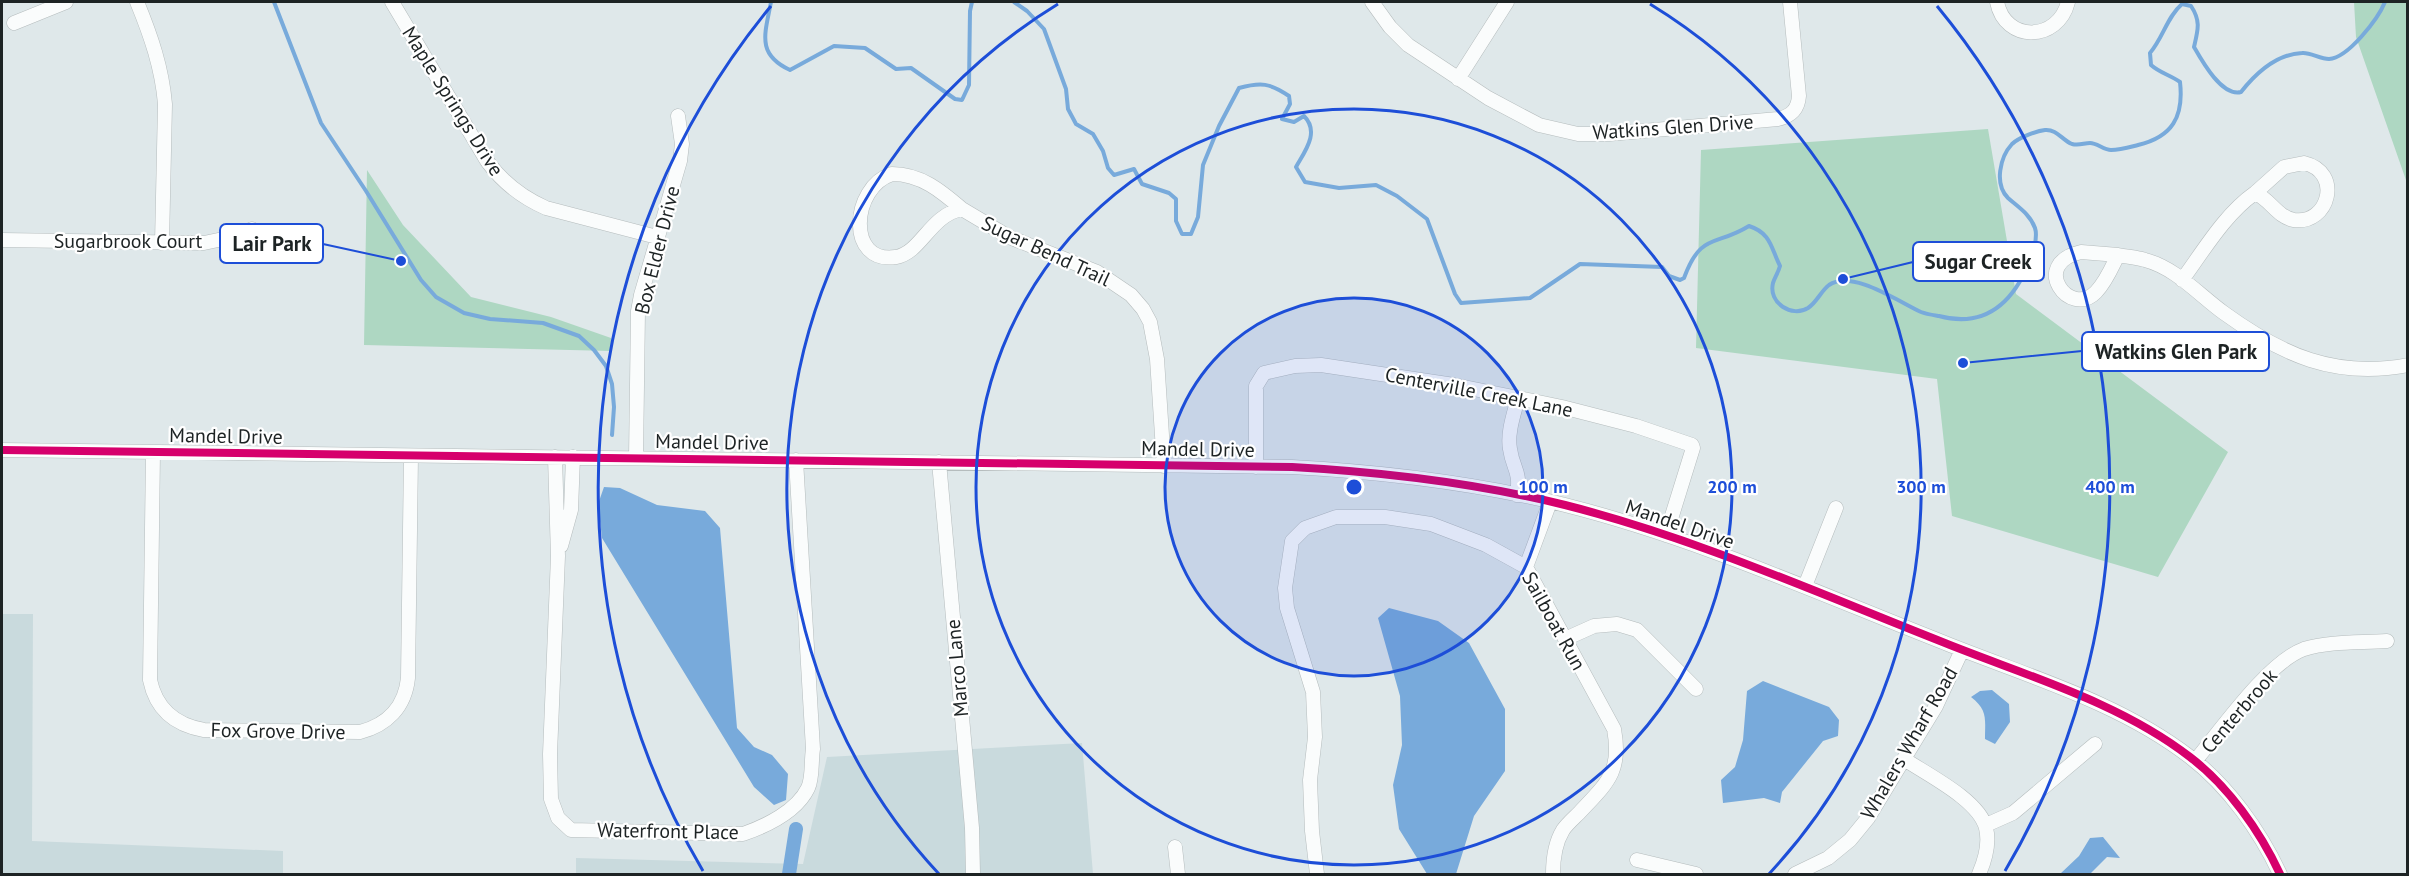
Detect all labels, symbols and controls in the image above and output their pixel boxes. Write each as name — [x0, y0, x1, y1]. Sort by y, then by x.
street label: Maple Springs Drive — [396, 21, 510, 181]
street label: Watkins Glen Drive — [1592, 108, 1754, 146]
street label: Box Elder Drive — [628, 183, 686, 317]
street label: Sugar Bend Trail — [977, 210, 1115, 292]
callout: Lair Park — [220, 224, 323, 263]
street label: Sugarbrook Court — [54, 228, 203, 254]
text: Lair Park — [232, 230, 312, 257]
callout: Sugar Creek — [1913, 242, 2044, 281]
text: Sugar Creek — [1925, 248, 2032, 275]
callout: Watkins Glen Park — [2082, 332, 2269, 371]
text: Watkins Glen Park — [2095, 338, 2258, 365]
street label: Centerville Creek Lane — [1383, 361, 1575, 423]
street label: Mandel Drive — [169, 422, 283, 450]
street label: Mandel Drive — [655, 428, 769, 456]
street label: Mandel Drive — [1141, 435, 1255, 463]
text: 100 m — [1518, 475, 1568, 498]
text: 200 m — [1707, 475, 1757, 498]
text: 300 m — [1896, 475, 1946, 498]
text: 400 m — [2085, 475, 2135, 498]
centre of rings — [1344, 477, 1364, 497]
street label: Mandel Drive — [1622, 493, 1738, 555]
street label: Sailboat Run — [1516, 567, 1592, 675]
street label: Marco Lane — [940, 618, 974, 718]
street label: Whalers Wharf Road — [1855, 662, 1963, 824]
street label: Centerbrook — [2195, 663, 2283, 759]
street label: Fox Grove Drive — [210, 717, 346, 745]
street label: Waterfront Place — [597, 817, 739, 845]

